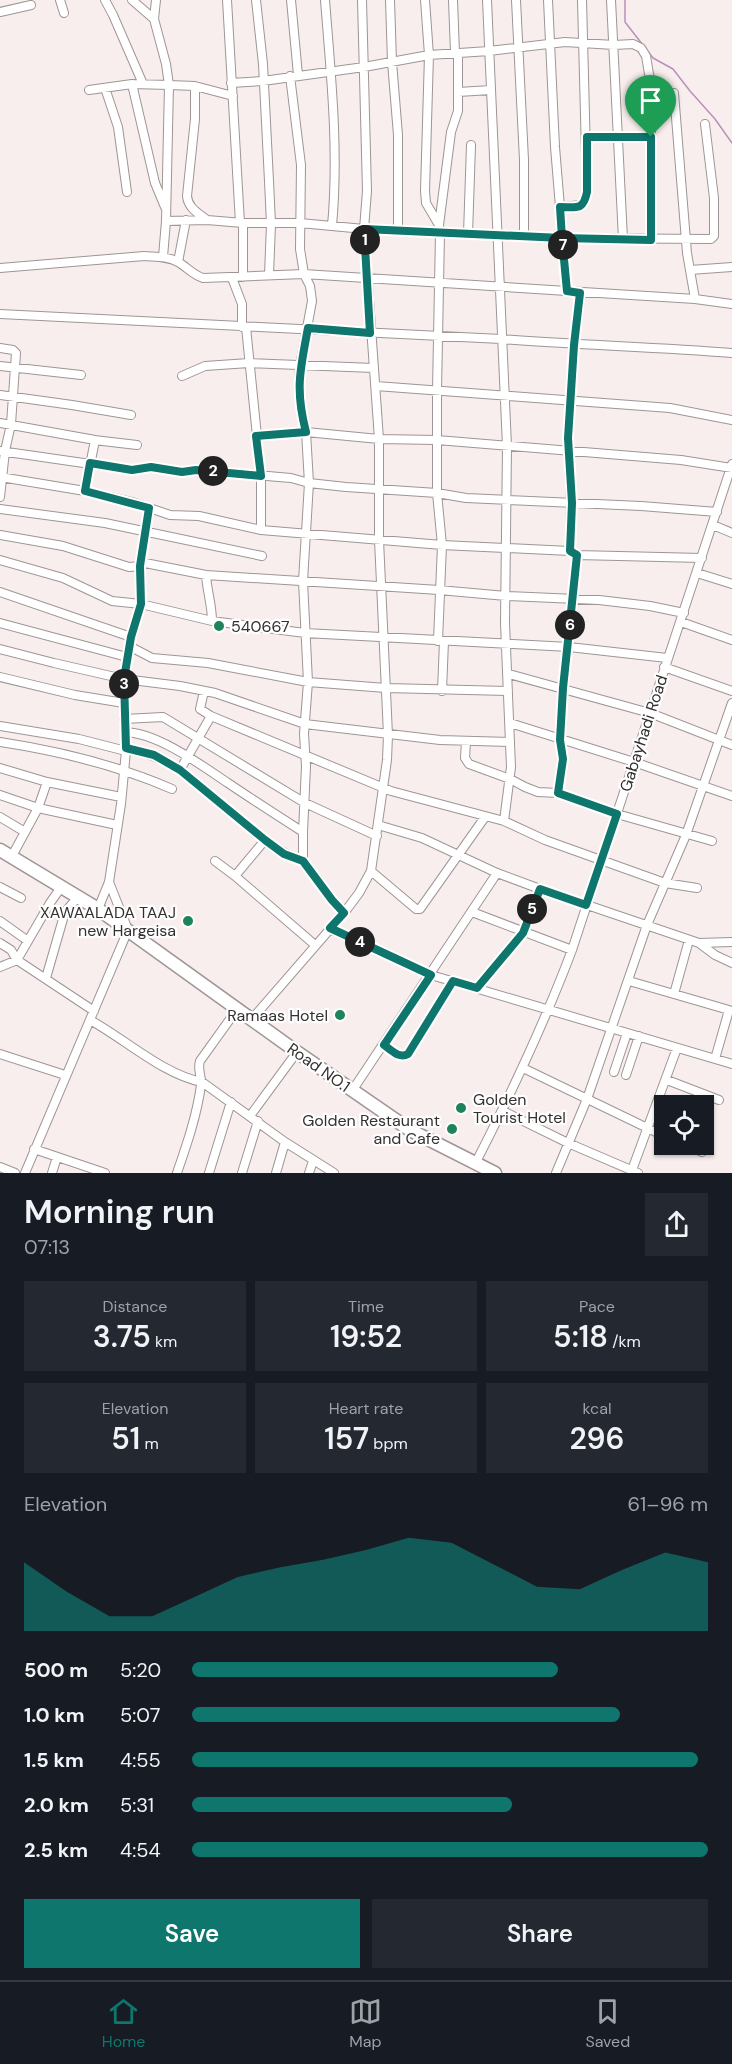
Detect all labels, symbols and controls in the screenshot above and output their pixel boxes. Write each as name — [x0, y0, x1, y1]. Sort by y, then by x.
pin — [625, 75, 676, 137]
icon: arrive — [634, 84, 667, 117]
pin: 1 — [350, 225, 380, 255]
text: 1 — [362, 229, 368, 250]
pin: 7 — [548, 230, 578, 260]
text: 7 — [559, 234, 567, 255]
pin: 2 — [198, 456, 228, 486]
text: 2 — [208, 460, 218, 481]
pin: 6 — [555, 610, 585, 640]
text: 6 — [565, 614, 575, 635]
place label: 540667 — [231, 616, 290, 637]
marker: 540667 — [212, 619, 226, 633]
pin: 3 — [109, 669, 139, 699]
street label: Gabayhadi Road — [615, 672, 672, 794]
text: 3 — [119, 673, 129, 694]
pin: 5 — [517, 894, 547, 924]
text: 5 — [527, 898, 537, 919]
place label: XAWAALADA TAAJ new Hargeisa — [40, 902, 176, 941]
marker: XAWAALADA TAAJ new Hargeisa — [181, 914, 195, 928]
pin: 4 — [345, 927, 375, 957]
text: 4 — [355, 931, 365, 952]
place label: Ramaas Hotel — [227, 1005, 328, 1026]
marker: Ramaas Hotel — [333, 1008, 347, 1022]
street label: Road NO.1 — [283, 1038, 354, 1097]
place label: Golden Tourist Hotel — [473, 1089, 566, 1128]
map controls — [654, 1095, 714, 1155]
button: locate — [654, 1095, 714, 1155]
marker: Golden Tourist Hotel — [454, 1101, 468, 1115]
place label: Golden Restaurant and Cafe — [302, 1110, 440, 1149]
marker: Golden Restaurant and Cafe — [445, 1122, 459, 1136]
text: Morning run — [24, 1190, 215, 1233]
button: share — [645, 1193, 708, 1256]
text: 07:13 — [24, 1234, 70, 1260]
text: Distance — [103, 1296, 167, 1317]
text: Time — [348, 1296, 384, 1317]
text: Pace — [579, 1296, 615, 1317]
text: 3.75 — [93, 1317, 151, 1356]
text: 19:52 — [330, 1317, 402, 1356]
text: 5:18 — [553, 1317, 608, 1356]
text: km — [151, 1331, 177, 1352]
text: /km — [608, 1331, 641, 1352]
text: Elevation — [102, 1398, 168, 1419]
text: Heart rate — [329, 1398, 403, 1419]
text: kcal — [583, 1398, 611, 1419]
text: 51 — [111, 1419, 140, 1458]
text: 157 — [324, 1419, 369, 1458]
text: 296 — [569, 1419, 625, 1458]
text: m — [140, 1433, 159, 1454]
text: bpm — [369, 1433, 408, 1454]
text: Elevation — [24, 1491, 107, 1517]
text: 61–96 m — [628, 1491, 708, 1517]
text: 500 m — [24, 1657, 88, 1683]
text: 5:20 — [120, 1657, 161, 1683]
text: 1.0 km — [24, 1702, 85, 1728]
text: 5:07 — [120, 1702, 160, 1728]
text: 1.5 km — [24, 1747, 84, 1773]
text: 4:55 — [120, 1747, 161, 1773]
text: 2.0 km — [24, 1792, 89, 1818]
text: 5:31 — [120, 1792, 154, 1818]
text: 2.5 km — [24, 1837, 88, 1863]
text: 4:54 — [120, 1837, 161, 1863]
button: Save — [24, 1899, 360, 1968]
button: Share — [372, 1899, 708, 1968]
tab: Home — [102, 1995, 145, 2052]
tab: Map — [349, 1995, 382, 2052]
tab: Saved — [585, 1995, 630, 2052]

